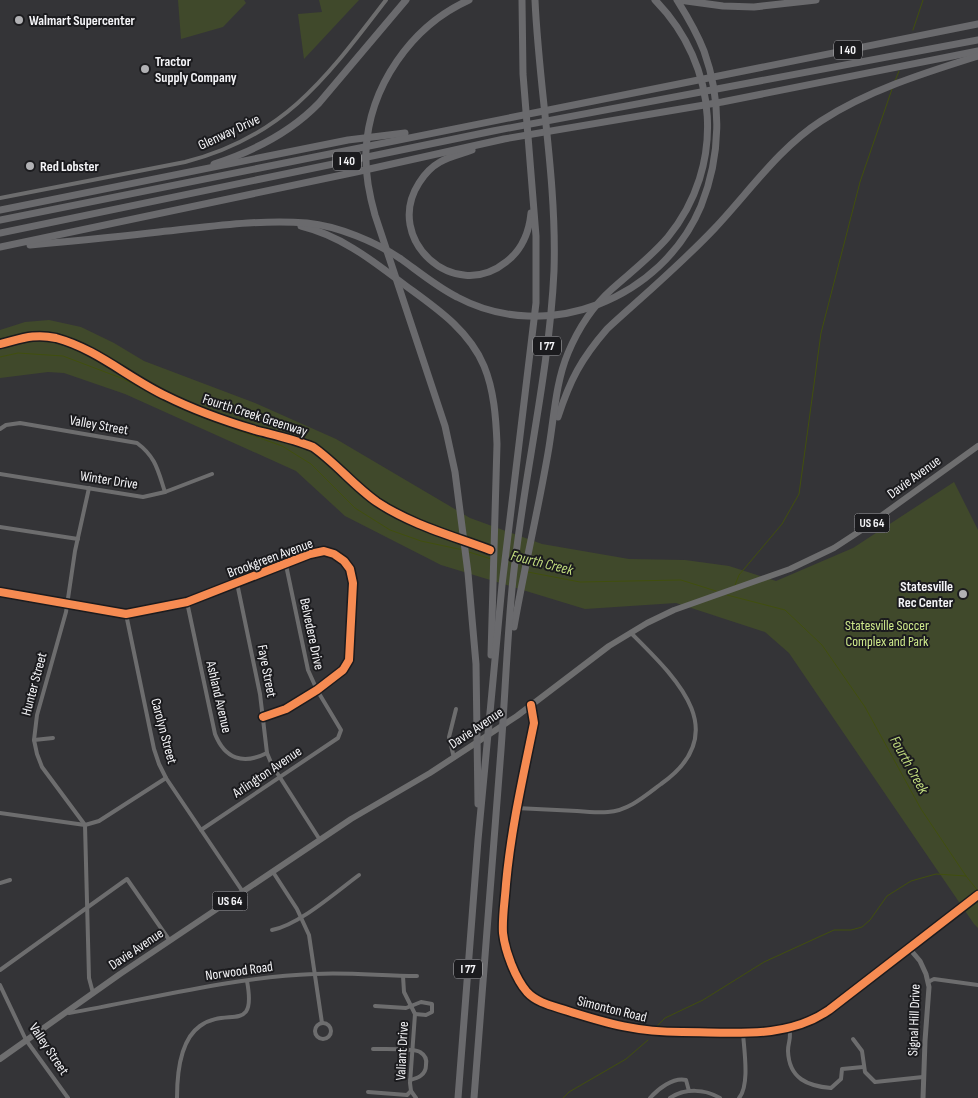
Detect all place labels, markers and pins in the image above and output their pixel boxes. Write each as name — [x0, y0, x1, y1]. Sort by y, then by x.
place label: Walmart Supercenter — [29, 12, 136, 29]
marker: Walmart Supercenter — [13, 14, 25, 26]
place label: Tractor Supply Company — [155, 53, 237, 86]
marker: Tractor Supply Company — [139, 63, 151, 75]
place label: Red Lobster — [40, 158, 100, 175]
marker: Red Lobster — [24, 160, 36, 172]
place label: Statesville Rec Center — [898, 578, 954, 611]
marker: Statesville Rec Center — [957, 588, 969, 600]

